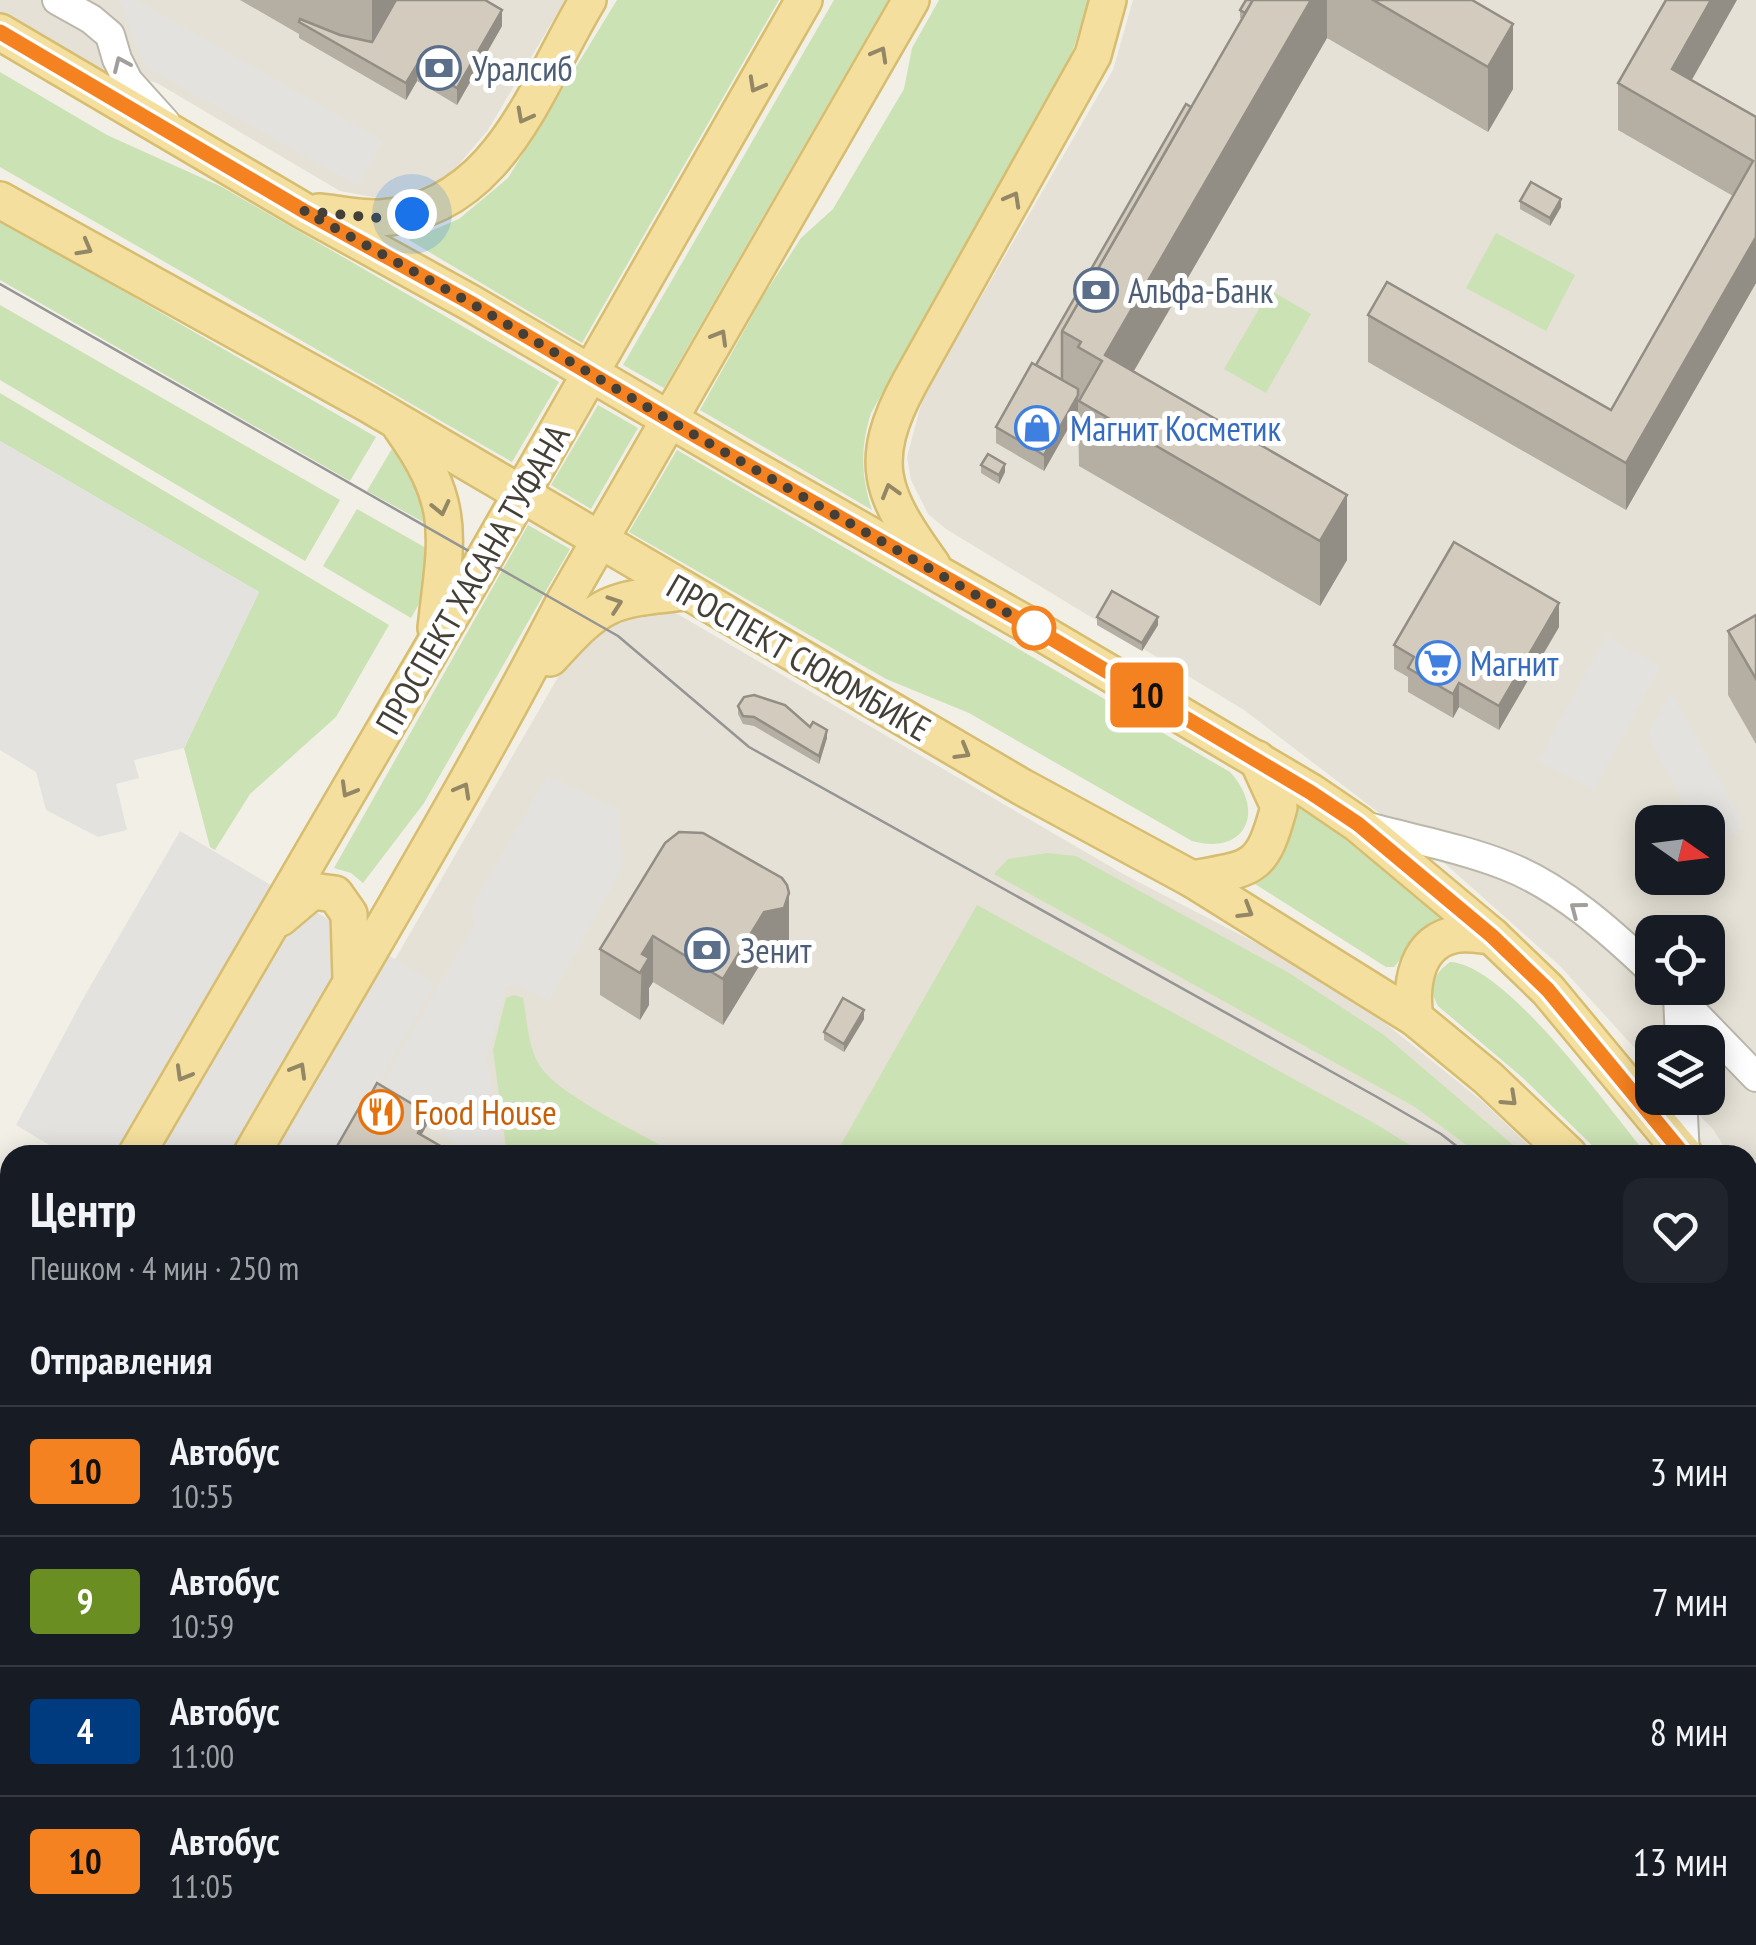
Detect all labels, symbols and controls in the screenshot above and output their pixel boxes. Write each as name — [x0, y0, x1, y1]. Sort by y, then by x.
bank icon: Уралсиб — [416, 45, 462, 91]
place label: Уралсиб — [472, 45, 573, 91]
one-way arrow — [868, 47, 888, 65]
one-way arrow — [113, 56, 133, 74]
one-way arrow — [748, 74, 768, 92]
one-way arrow — [516, 105, 536, 123]
your location — [387, 189, 437, 239]
one-way arrow — [1001, 192, 1021, 210]
one-way arrow — [75, 235, 93, 255]
bank icon: Альфа-Банк — [1073, 267, 1119, 313]
place label: Альфа-Банк — [1128, 267, 1274, 313]
one-way arrow — [707, 330, 727, 348]
shop icon: Магнит Косметик — [1014, 405, 1060, 451]
place label: Магнит Косметик — [1070, 405, 1281, 451]
street label: ПРОСПЕКТ ХАСАНА ТУФАНА — [365, 416, 580, 742]
one-way arrow — [881, 483, 902, 500]
one-way arrow — [429, 499, 450, 516]
street label: ПРОСПЕКТ СЮЮМБИКЕ — [659, 563, 939, 751]
one-way arrow — [606, 595, 623, 615]
unlabelled marker — [1013, 607, 1055, 649]
supermarket icon: Магнит — [1415, 640, 1461, 686]
place label: Магнит — [1470, 640, 1559, 686]
line badge: 10 — [1102, 662, 1192, 728]
text: 10 — [1130, 672, 1164, 718]
one-way arrow — [952, 740, 970, 759]
one-way arrow — [341, 779, 361, 797]
one-way arrow — [451, 782, 471, 800]
north arrow — [1635, 805, 1725, 895]
map controls — [1635, 805, 1725, 1115]
one-way arrow — [1235, 899, 1253, 918]
one-way arrow — [1570, 904, 1588, 921]
button: locate — [1635, 915, 1725, 1005]
bank icon: Зенит — [684, 927, 730, 973]
place label: Зенит — [740, 927, 812, 973]
button: layers — [1635, 1025, 1725, 1115]
one-way arrow — [176, 1063, 196, 1081]
one-way arrow — [287, 1063, 307, 1081]
one-way arrow — [1499, 1087, 1517, 1105]
restaurant icon: Food House — [358, 1089, 404, 1135]
place label: Food House — [414, 1089, 557, 1135]
text: Центр — [30, 1178, 136, 1240]
button: heart — [1623, 1178, 1728, 1283]
text: Пешком · 4 мин · 250 m — [30, 1247, 299, 1289]
text: Отправления — [30, 1335, 212, 1384]
text: Автобус — [170, 1426, 280, 1475]
text: 3 мин — [1650, 1447, 1728, 1496]
text: 10 — [68, 1448, 102, 1494]
text: 10:55 — [170, 1475, 234, 1517]
text: Автобус — [170, 1556, 280, 1605]
text: 7 мин — [1651, 1577, 1728, 1626]
text: 9 — [77, 1578, 93, 1624]
text: 10:59 — [170, 1605, 234, 1647]
text: Автобус — [170, 1686, 280, 1735]
text: 8 мин — [1650, 1707, 1728, 1756]
text: 4 — [77, 1708, 93, 1754]
text: 11:00 — [170, 1735, 234, 1777]
text: Автобус — [170, 1816, 280, 1865]
text: 13 мин — [1633, 1837, 1728, 1886]
text: 10 — [68, 1838, 102, 1884]
text: 11:05 — [170, 1865, 234, 1907]

